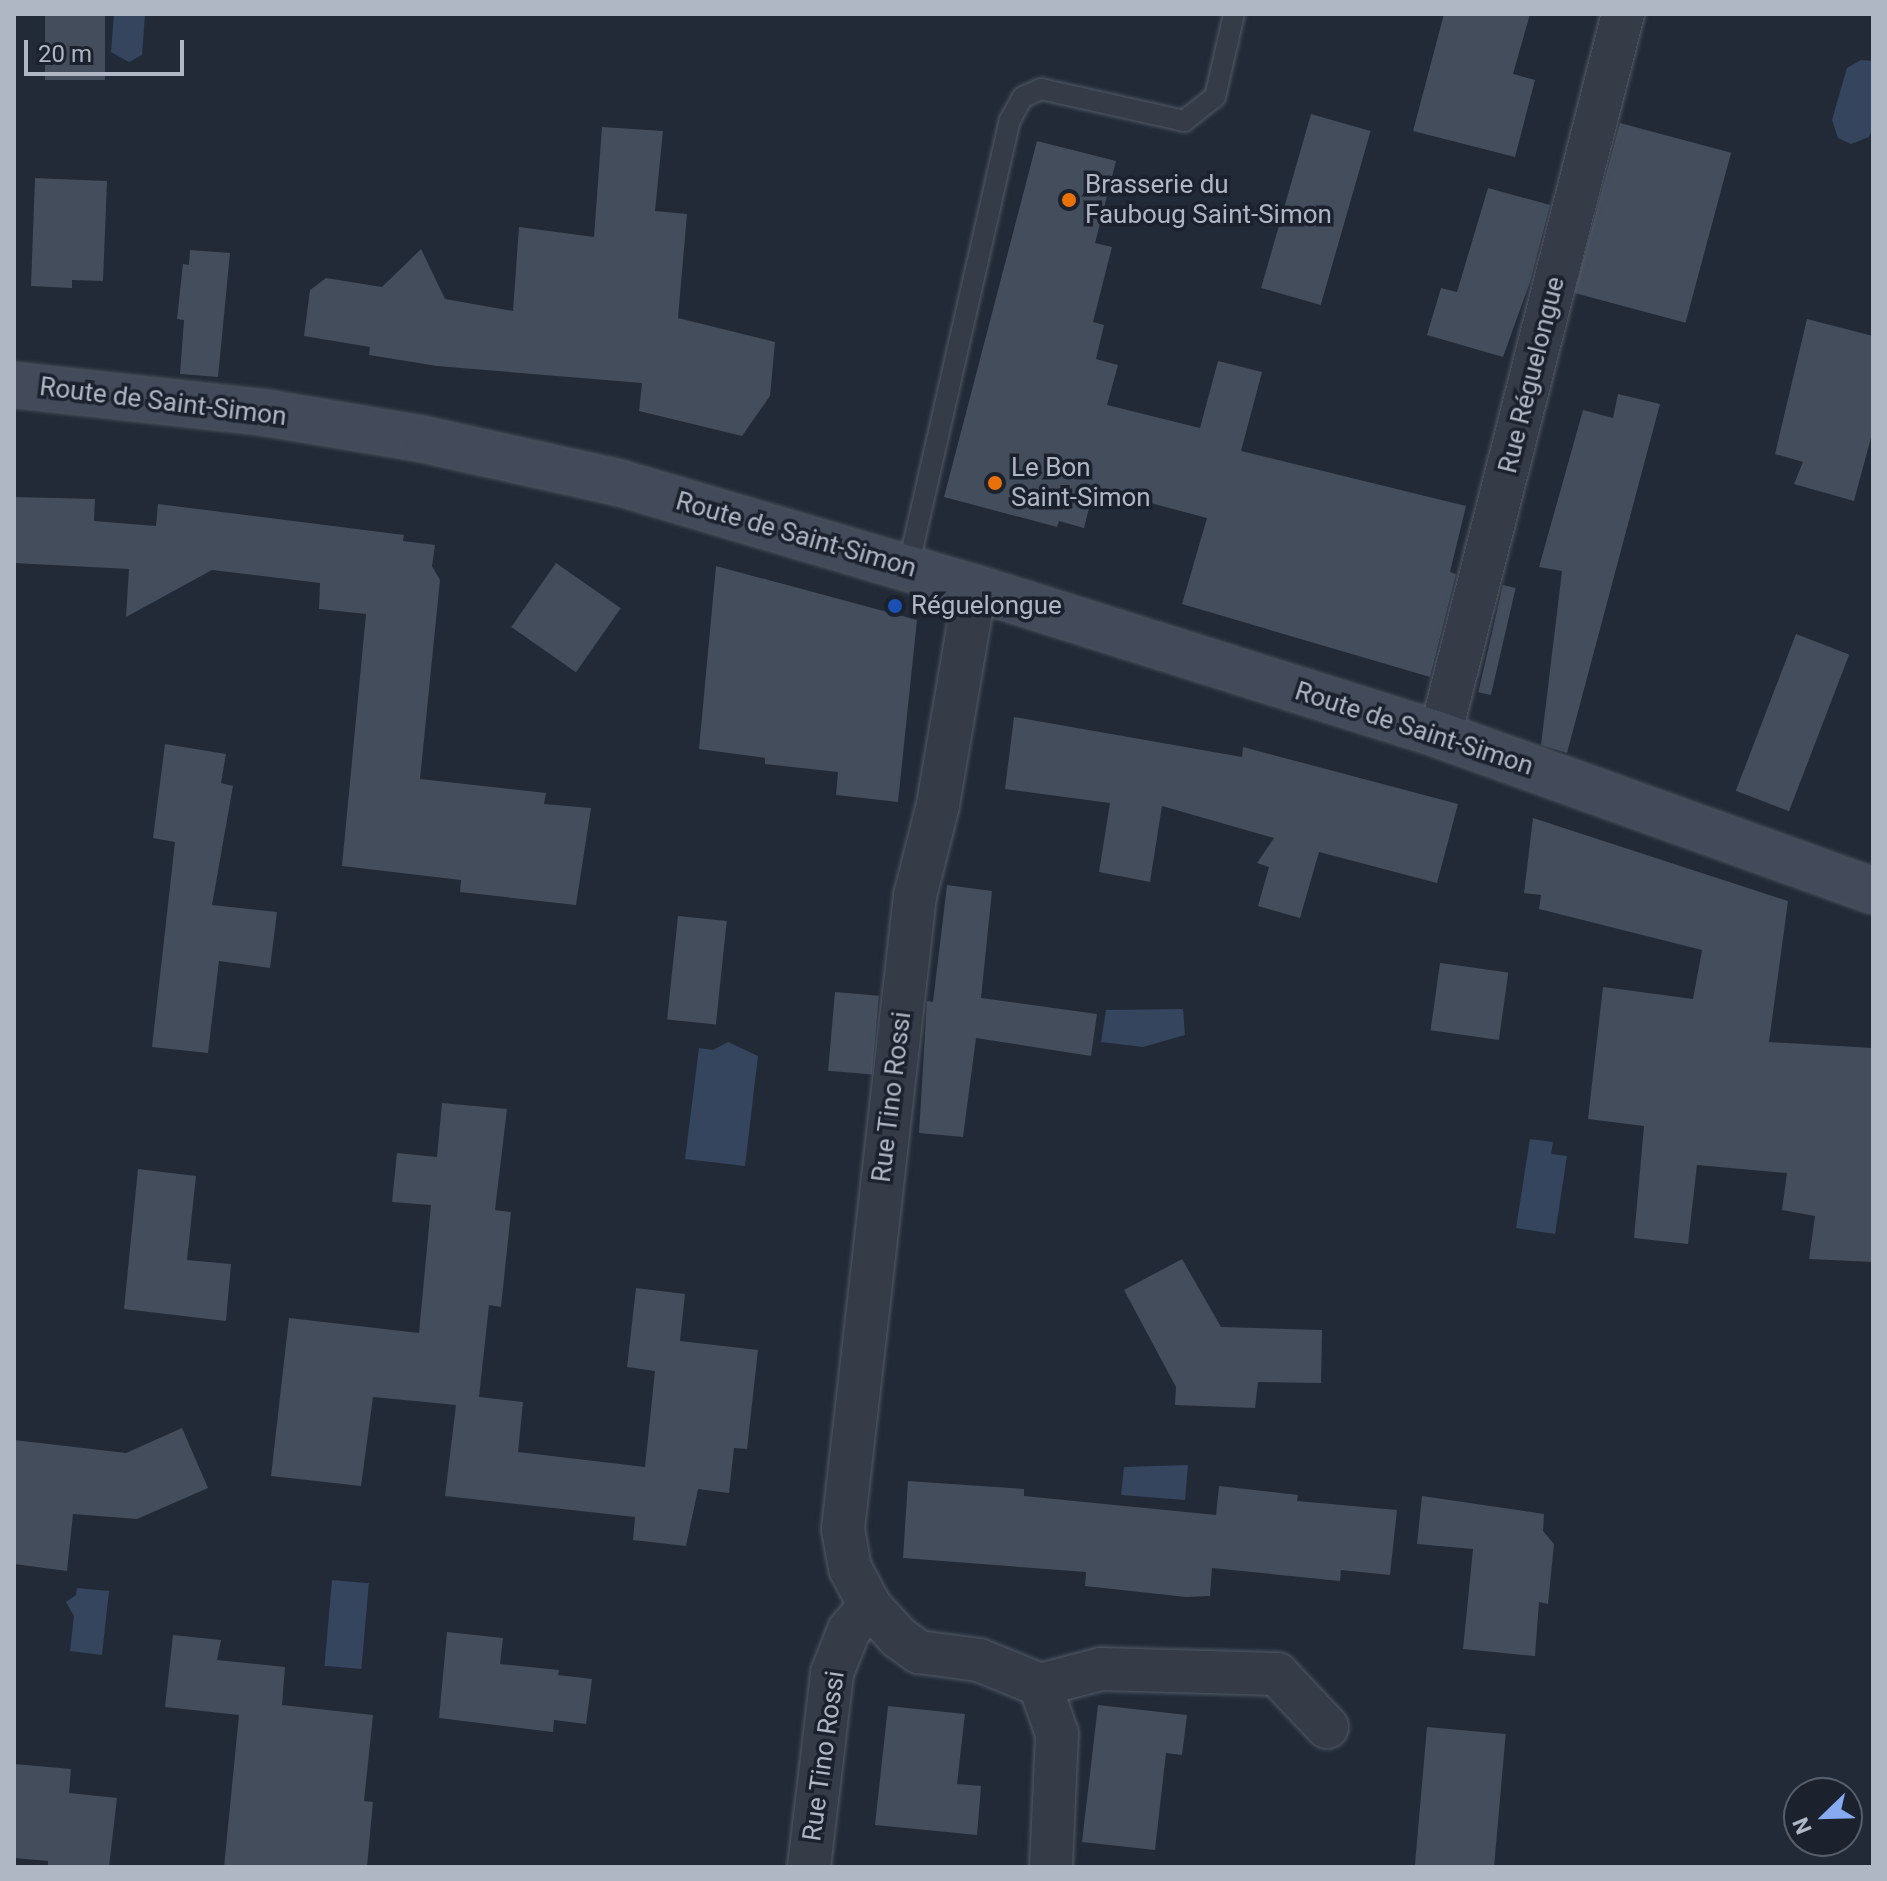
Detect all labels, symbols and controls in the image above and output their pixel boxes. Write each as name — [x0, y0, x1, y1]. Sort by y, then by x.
scale bar — [28, 24, 188, 74]
text: 20 m — [38, 40, 92, 68]
place label: Brasserie du Fauboug Saint-Simon — [1085, 169, 1332, 230]
marker: Brasserie du Fauboug Saint-Simon — [1060, 191, 1078, 209]
street label: Rue Réguelongue — [1493, 274, 1571, 476]
street label: Route de Saint-Simon — [38, 371, 288, 433]
place label: Le Bon Saint-Simon — [1011, 452, 1151, 514]
marker: Le Bon Saint-Simon — [986, 474, 1004, 492]
street label: Route de Saint-Simon — [672, 486, 920, 584]
place label: Réguelongue — [911, 590, 1062, 622]
marker: Réguelongue — [886, 597, 904, 615]
street label: Route de Saint-Simon — [1291, 676, 1537, 782]
street label: Rue Tino Rossi — [866, 1010, 918, 1184]
street label: Rue Tino Rossi — [797, 1669, 851, 1843]
north arrow — [1783, 1777, 1863, 1857]
text: N — [1788, 1814, 1817, 1838]

